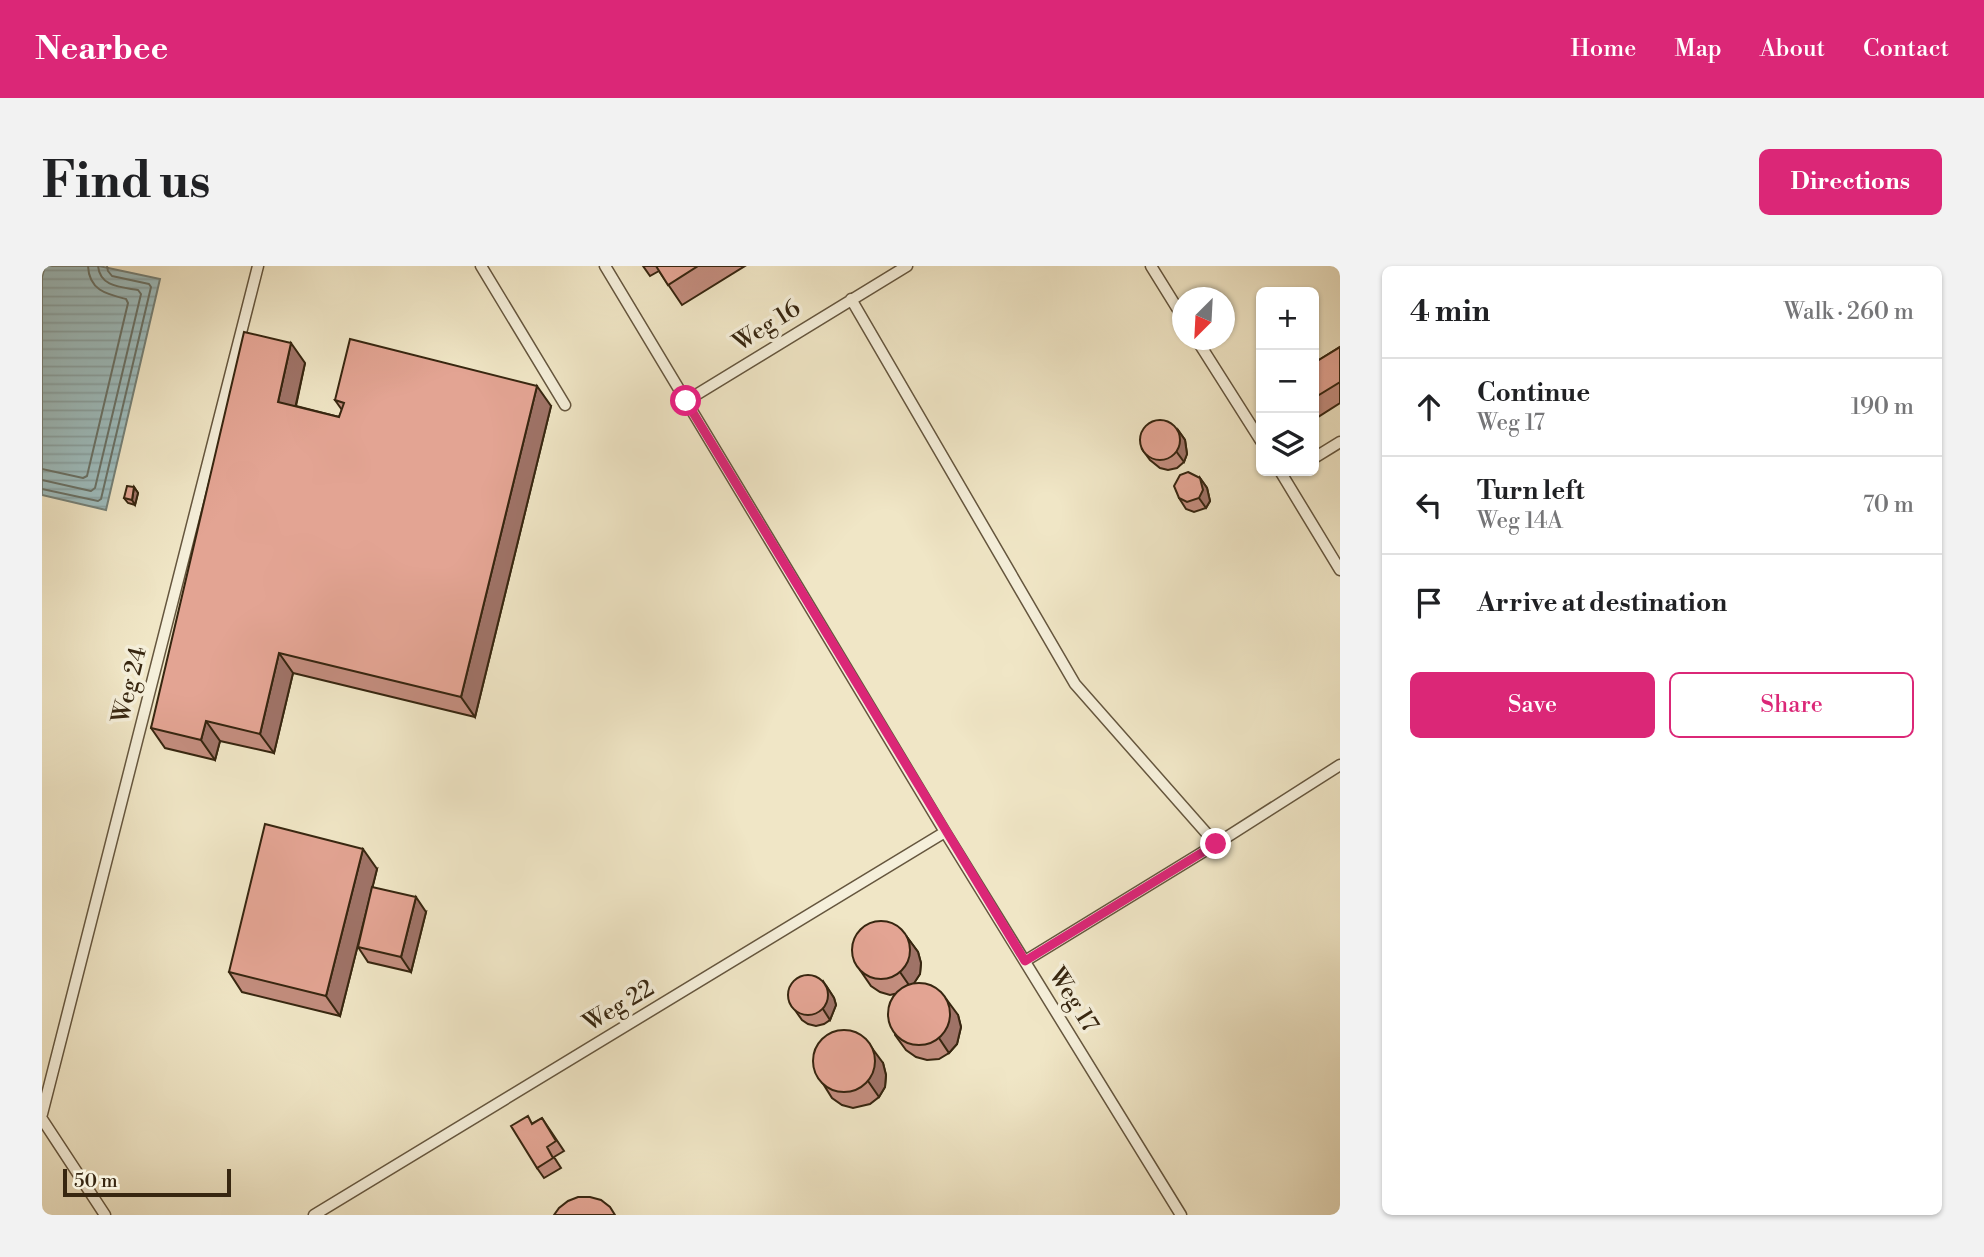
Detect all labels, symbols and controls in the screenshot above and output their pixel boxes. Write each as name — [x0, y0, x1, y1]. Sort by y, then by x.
text: Nearbee — [35, 29, 168, 70]
text: Home — [1571, 34, 1636, 64]
text: Map — [1674, 34, 1722, 64]
text: About — [1760, 34, 1825, 64]
text: Contact — [1863, 34, 1949, 64]
button: Directions — [1759, 149, 1942, 215]
text: Find us — [42, 152, 211, 213]
north arrow — [1172, 287, 1235, 350]
map controls — [1256, 287, 1319, 476]
button: + — [1256, 287, 1319, 350]
text: 4 min — [1410, 293, 1490, 331]
street label: Weg 16 — [727, 294, 806, 359]
text: Walk · 260 m — [1784, 298, 1914, 326]
button: − — [1256, 350, 1319, 413]
text: Continue — [1477, 377, 1590, 409]
route start — [670, 385, 701, 416]
icon: ahead — [1410, 388, 1448, 426]
text: 190 m — [1851, 393, 1914, 421]
text: Weg 17 — [1477, 409, 1545, 437]
button: layers — [1256, 413, 1319, 476]
text: Turn left — [1477, 475, 1585, 507]
icon: left — [1410, 486, 1448, 524]
text: 70 m — [1863, 491, 1914, 519]
text: Weg 14A — [1477, 507, 1563, 535]
icon: arrive — [1410, 584, 1448, 622]
text: Arrive at destination — [1477, 587, 1727, 619]
street label: Weg 24 — [106, 644, 154, 727]
button: Save — [1410, 672, 1655, 738]
button: Share — [1669, 672, 1914, 738]
route end — [1200, 828, 1231, 859]
street label: Weg 17 — [1041, 961, 1105, 1038]
street label: Weg 22 — [577, 973, 660, 1039]
scale bar — [63, 1166, 231, 1198]
text: 50 m — [74, 1169, 118, 1193]

